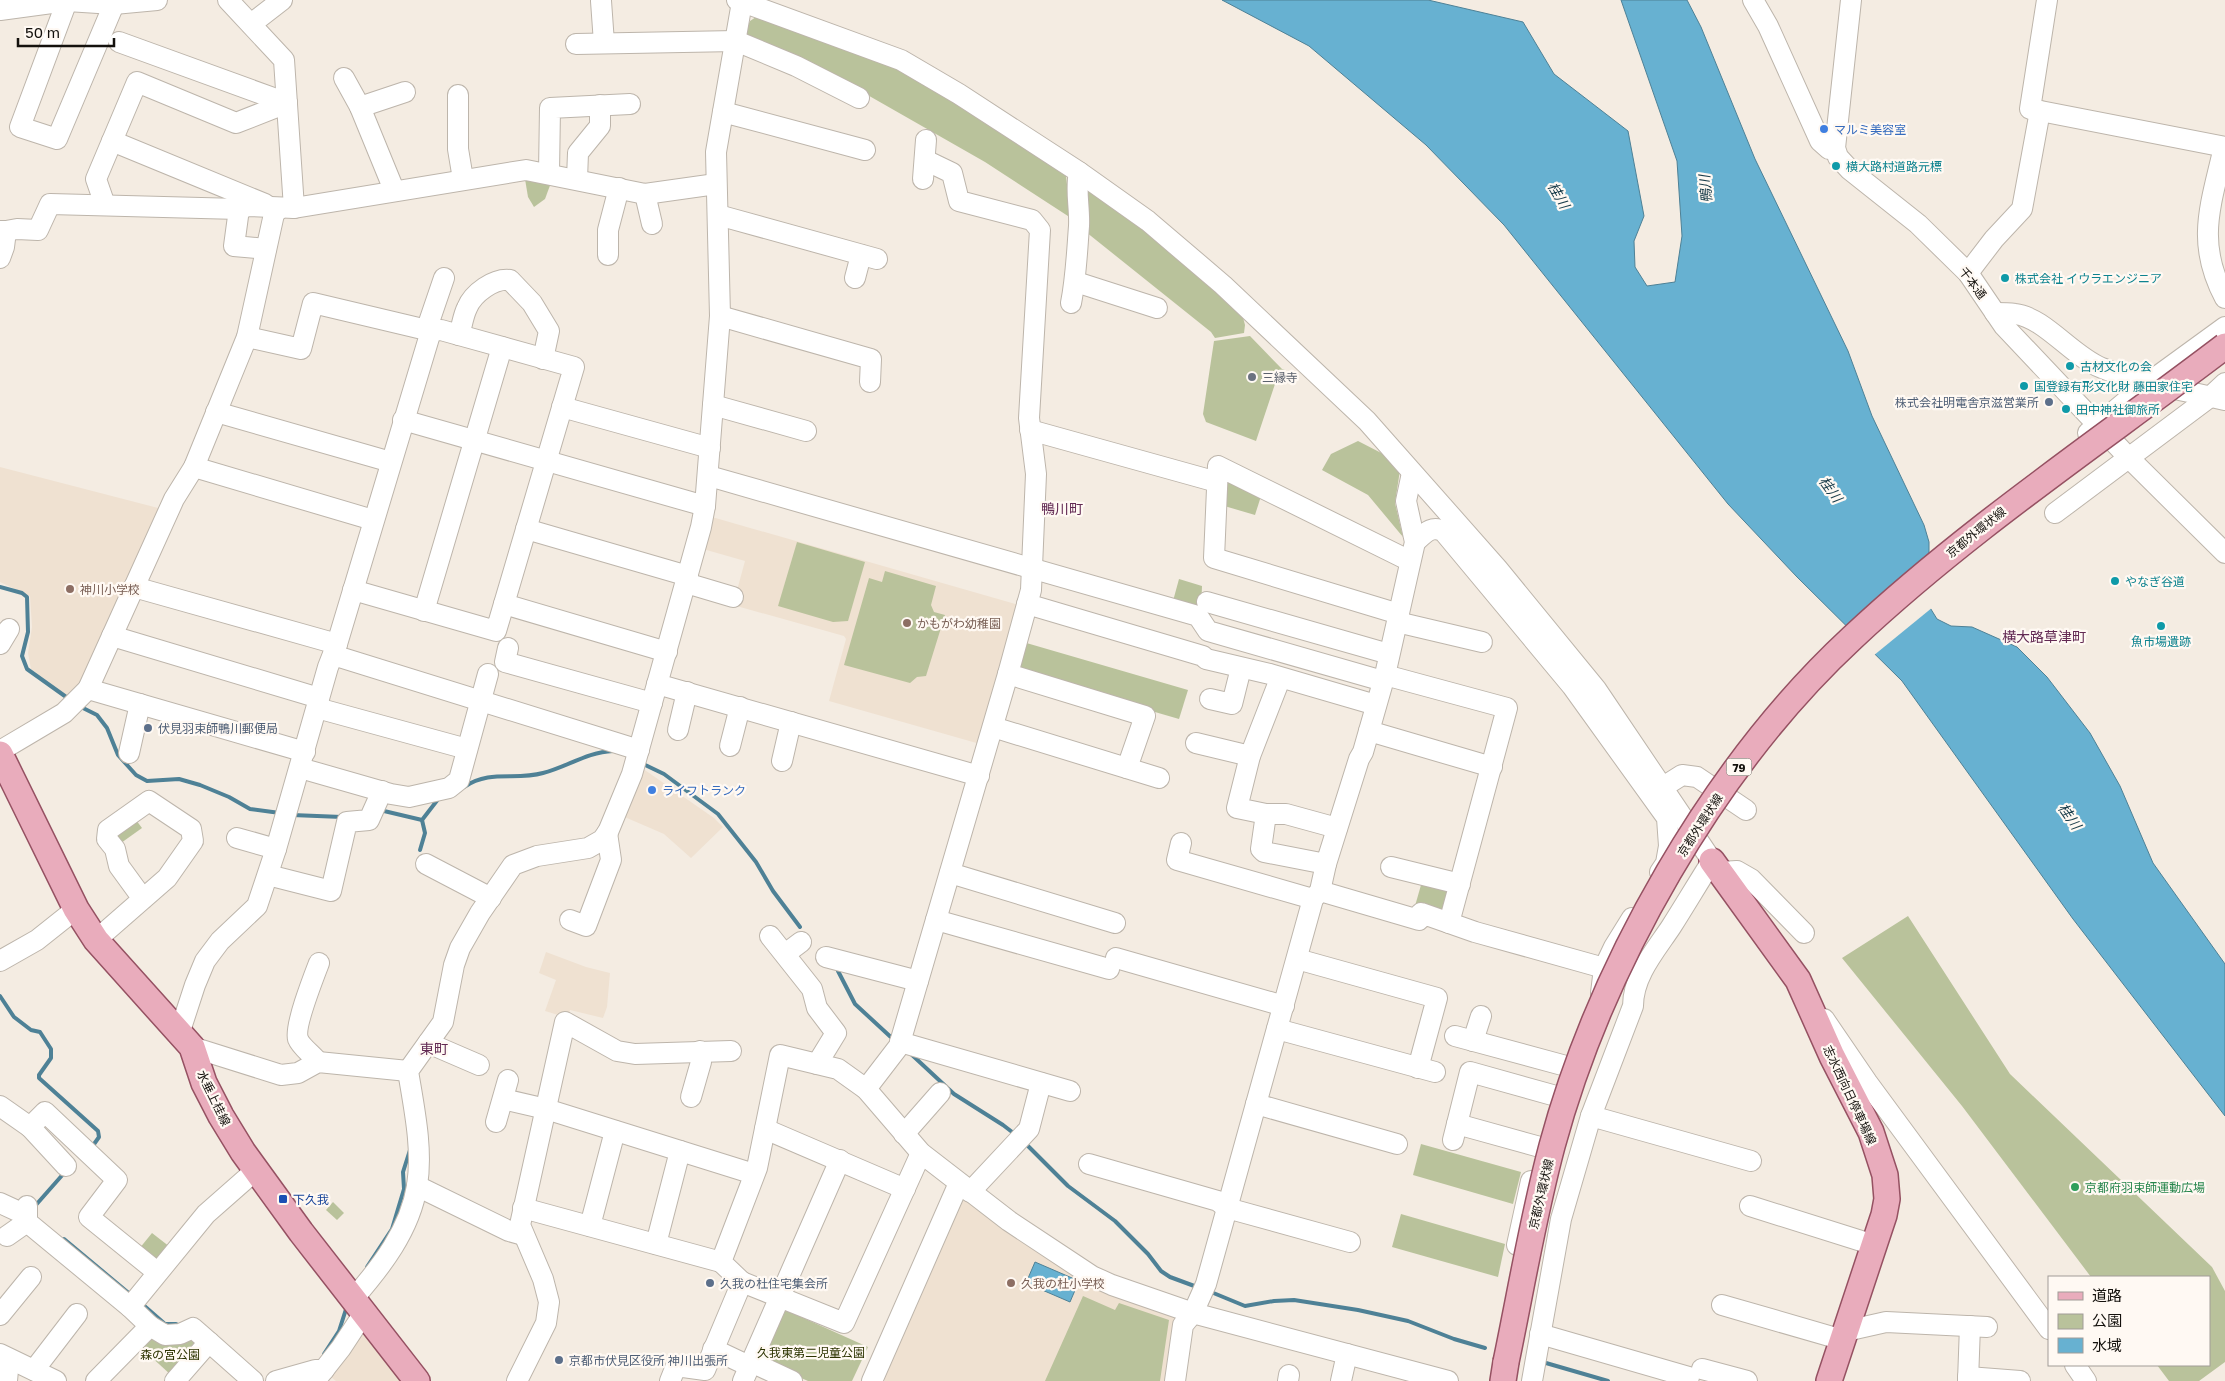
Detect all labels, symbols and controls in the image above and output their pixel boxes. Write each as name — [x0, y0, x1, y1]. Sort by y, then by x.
scale bar — [18, 15, 114, 47]
text: 50 m — [25, 23, 60, 41]
place label: マルミ美容室 — [1834, 122, 1906, 137]
marker: マルミ美容室 — [1818, 123, 1830, 135]
place label: 横大路村道路元標 — [1846, 159, 1942, 174]
marker: 横大路村道路元標 — [1830, 160, 1842, 172]
water label: 鴨川 — [1695, 172, 1715, 204]
water label: 桂川 — [1545, 179, 1574, 213]
street label: 千本通 — [1956, 264, 1990, 302]
place label: 株式会社 イウラエンジニア — [2015, 271, 2162, 286]
marker: 株式会社 イウラエンジニア — [1999, 272, 2011, 284]
place label: 古材文化の会 — [2080, 359, 2152, 374]
marker: 古材文化の会 — [2064, 360, 2076, 372]
place label: 三縁寺 — [1262, 370, 1298, 385]
marker: 三縁寺 — [1246, 371, 1258, 383]
place label: 国登録有形文化財 藤田家住宅 — [2034, 379, 2193, 394]
marker: 国登録有形文化財 藤田家住宅 — [2018, 380, 2030, 392]
place label: 株式会社明電舎京滋営業所 — [1895, 395, 2039, 410]
marker: 株式会社明電舎京滋営業所 — [2043, 396, 2055, 408]
place label: 田中神社御旅所 — [2076, 402, 2160, 417]
marker: 田中神社御旅所 — [2060, 403, 2072, 415]
water label: 桂川 — [1816, 473, 1847, 507]
district label: 鴨川町 — [1041, 500, 1083, 517]
street label: 京都外環状線 — [1943, 504, 2009, 560]
place label: やなぎ谷道 — [2125, 574, 2185, 589]
marker: やなぎ谷道 — [2109, 575, 2121, 587]
place label: 神川小学校 — [80, 582, 140, 597]
marker: 神川小学校 — [64, 583, 76, 595]
place label: かもがわ幼稚園 — [917, 616, 1001, 631]
marker: かもがわ幼稚園 — [901, 617, 913, 629]
marker: 魚市場遺跡 — [2155, 620, 2167, 632]
district label: 横大路草津町 — [2002, 628, 2086, 645]
place label: 魚市場遺跡 — [2131, 634, 2191, 649]
place label: 伏見羽束師鴨川郵便局 — [158, 721, 278, 736]
marker: 伏見羽束師鴨川郵便局 — [142, 722, 154, 734]
road number: 79 — [1726, 759, 1752, 776]
place label: ライフトランク — [662, 783, 746, 798]
marker: ライフトランク — [646, 784, 658, 796]
street label: 京都外環状線 — [1674, 791, 1726, 859]
water label: 桂川 — [2055, 800, 2086, 834]
district label: 東町 — [420, 1040, 448, 1057]
street label: 志水西向日停車場線 — [1820, 1043, 1880, 1147]
street label: 水垂上桂線 — [194, 1068, 234, 1128]
street label: 京都外環状線 — [1526, 1157, 1556, 1231]
place label: 京都府羽束師運動広場 — [2085, 1180, 2205, 1195]
marker: 京都府羽束師運動広場 — [2069, 1181, 2081, 1193]
place label: 下久我 — [293, 1192, 329, 1207]
marker: 下久我 — [277, 1193, 289, 1205]
place label: 久我の杜住宅集会所 — [720, 1276, 828, 1291]
place label: 久我の杜小学校 — [1021, 1276, 1105, 1291]
legend — [2048, 1276, 2210, 1366]
marker: 久我の杜住宅集会所 — [704, 1277, 716, 1289]
marker: 久我の杜小学校 — [1005, 1277, 1017, 1289]
text: 道路 — [2092, 1286, 2122, 1304]
text: 公園 — [2092, 1311, 2122, 1329]
text: 水域 — [2092, 1336, 2122, 1354]
park label: 久我東第二児童公園 — [757, 1345, 865, 1360]
park label: 森の宮公園 — [140, 1347, 200, 1362]
place label: 京都市伏見区役所 神川出張所 — [569, 1353, 728, 1368]
marker: 京都市伏見区役所 神川出張所 — [553, 1354, 565, 1366]

